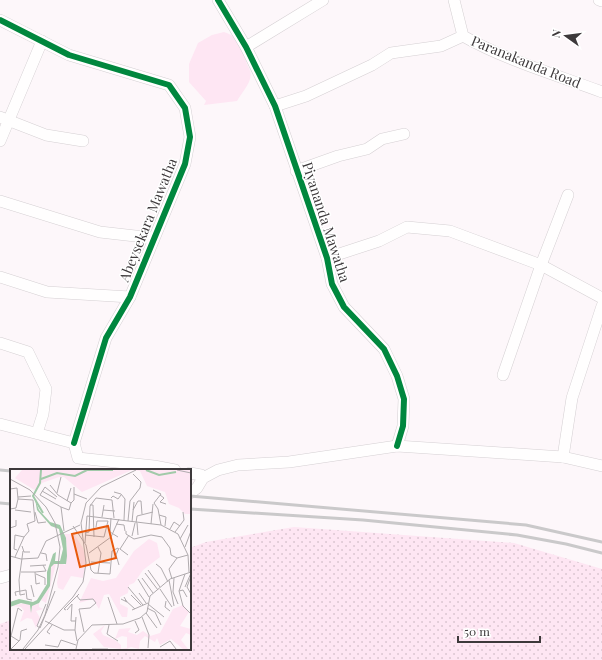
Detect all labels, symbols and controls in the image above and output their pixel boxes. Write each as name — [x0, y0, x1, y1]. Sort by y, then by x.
north arrow — [546, 16, 586, 56]
text: N — [548, 28, 564, 39]
street label: Paranakanda Road — [468, 31, 584, 92]
street label: Abeysekara Mawatha — [114, 155, 181, 285]
street label: Piyananda Mawatha — [298, 159, 355, 284]
inset map — [10, 469, 191, 650]
scale bar — [458, 618, 540, 644]
text: 50 m — [464, 623, 490, 639]

